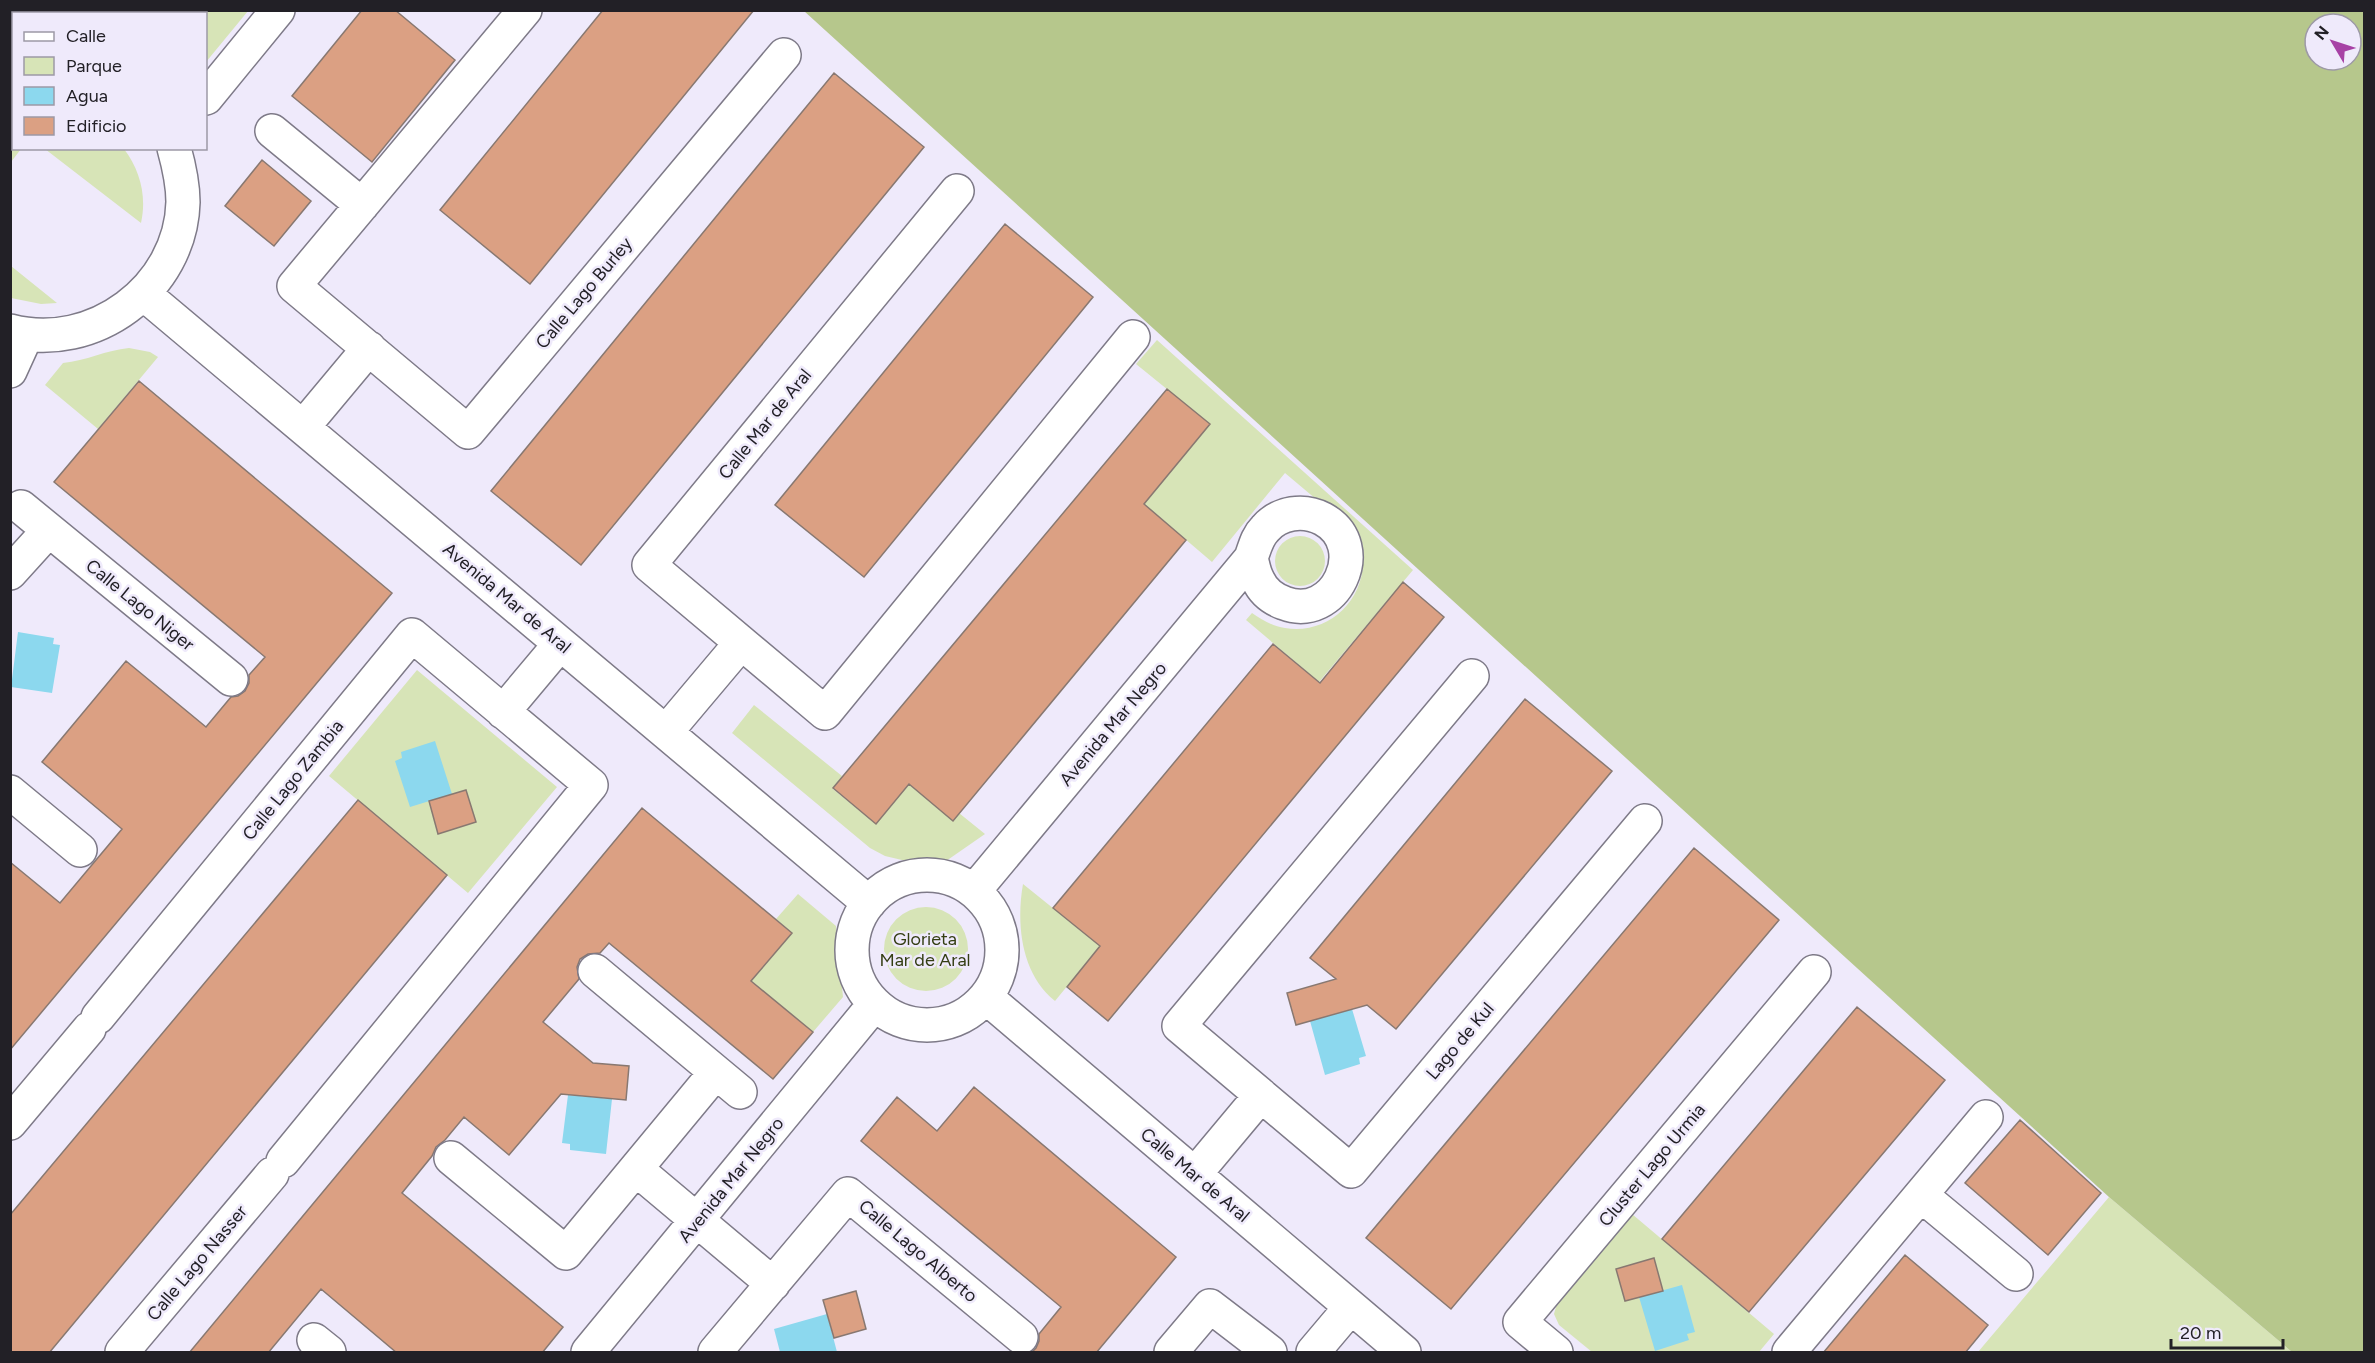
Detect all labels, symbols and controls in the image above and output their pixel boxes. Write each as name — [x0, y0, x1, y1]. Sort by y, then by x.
legend — [12, 12, 207, 150]
north arrow — [2303, 12, 2363, 72]
text: N — [2310, 22, 2333, 44]
text: Calle — [66, 25, 106, 47]
text: Parque — [66, 55, 122, 77]
text: Agua — [66, 85, 108, 107]
text: Edificio — [66, 115, 127, 137]
street label: Calle Lago Burley — [531, 232, 637, 353]
street label: Calle Mar de Aral — [714, 364, 816, 484]
street label: Avenida Mar de Aral — [438, 538, 576, 658]
street label: Calle Lago Niger — [81, 555, 199, 655]
street label: Avenida Mar Negro — [1055, 658, 1171, 790]
street label: Calle Lago Zambia — [238, 715, 348, 845]
park label: Glorieta Mar de Aral — [879, 928, 971, 971]
street label: Lago de Kul — [1421, 998, 1499, 1084]
street label: Cluster Lago Urmia — [1594, 1099, 1710, 1231]
street label: Avenida Mar Negro — [674, 1113, 788, 1247]
street label: Calle Mar de Aral — [1136, 1123, 1254, 1227]
street label: Calle Lago Alberto — [854, 1195, 982, 1307]
street label: Calle Lago Nasser — [142, 1201, 252, 1325]
scale bar — [2171, 1312, 2284, 1350]
text: 20 m — [2180, 1322, 2221, 1344]

